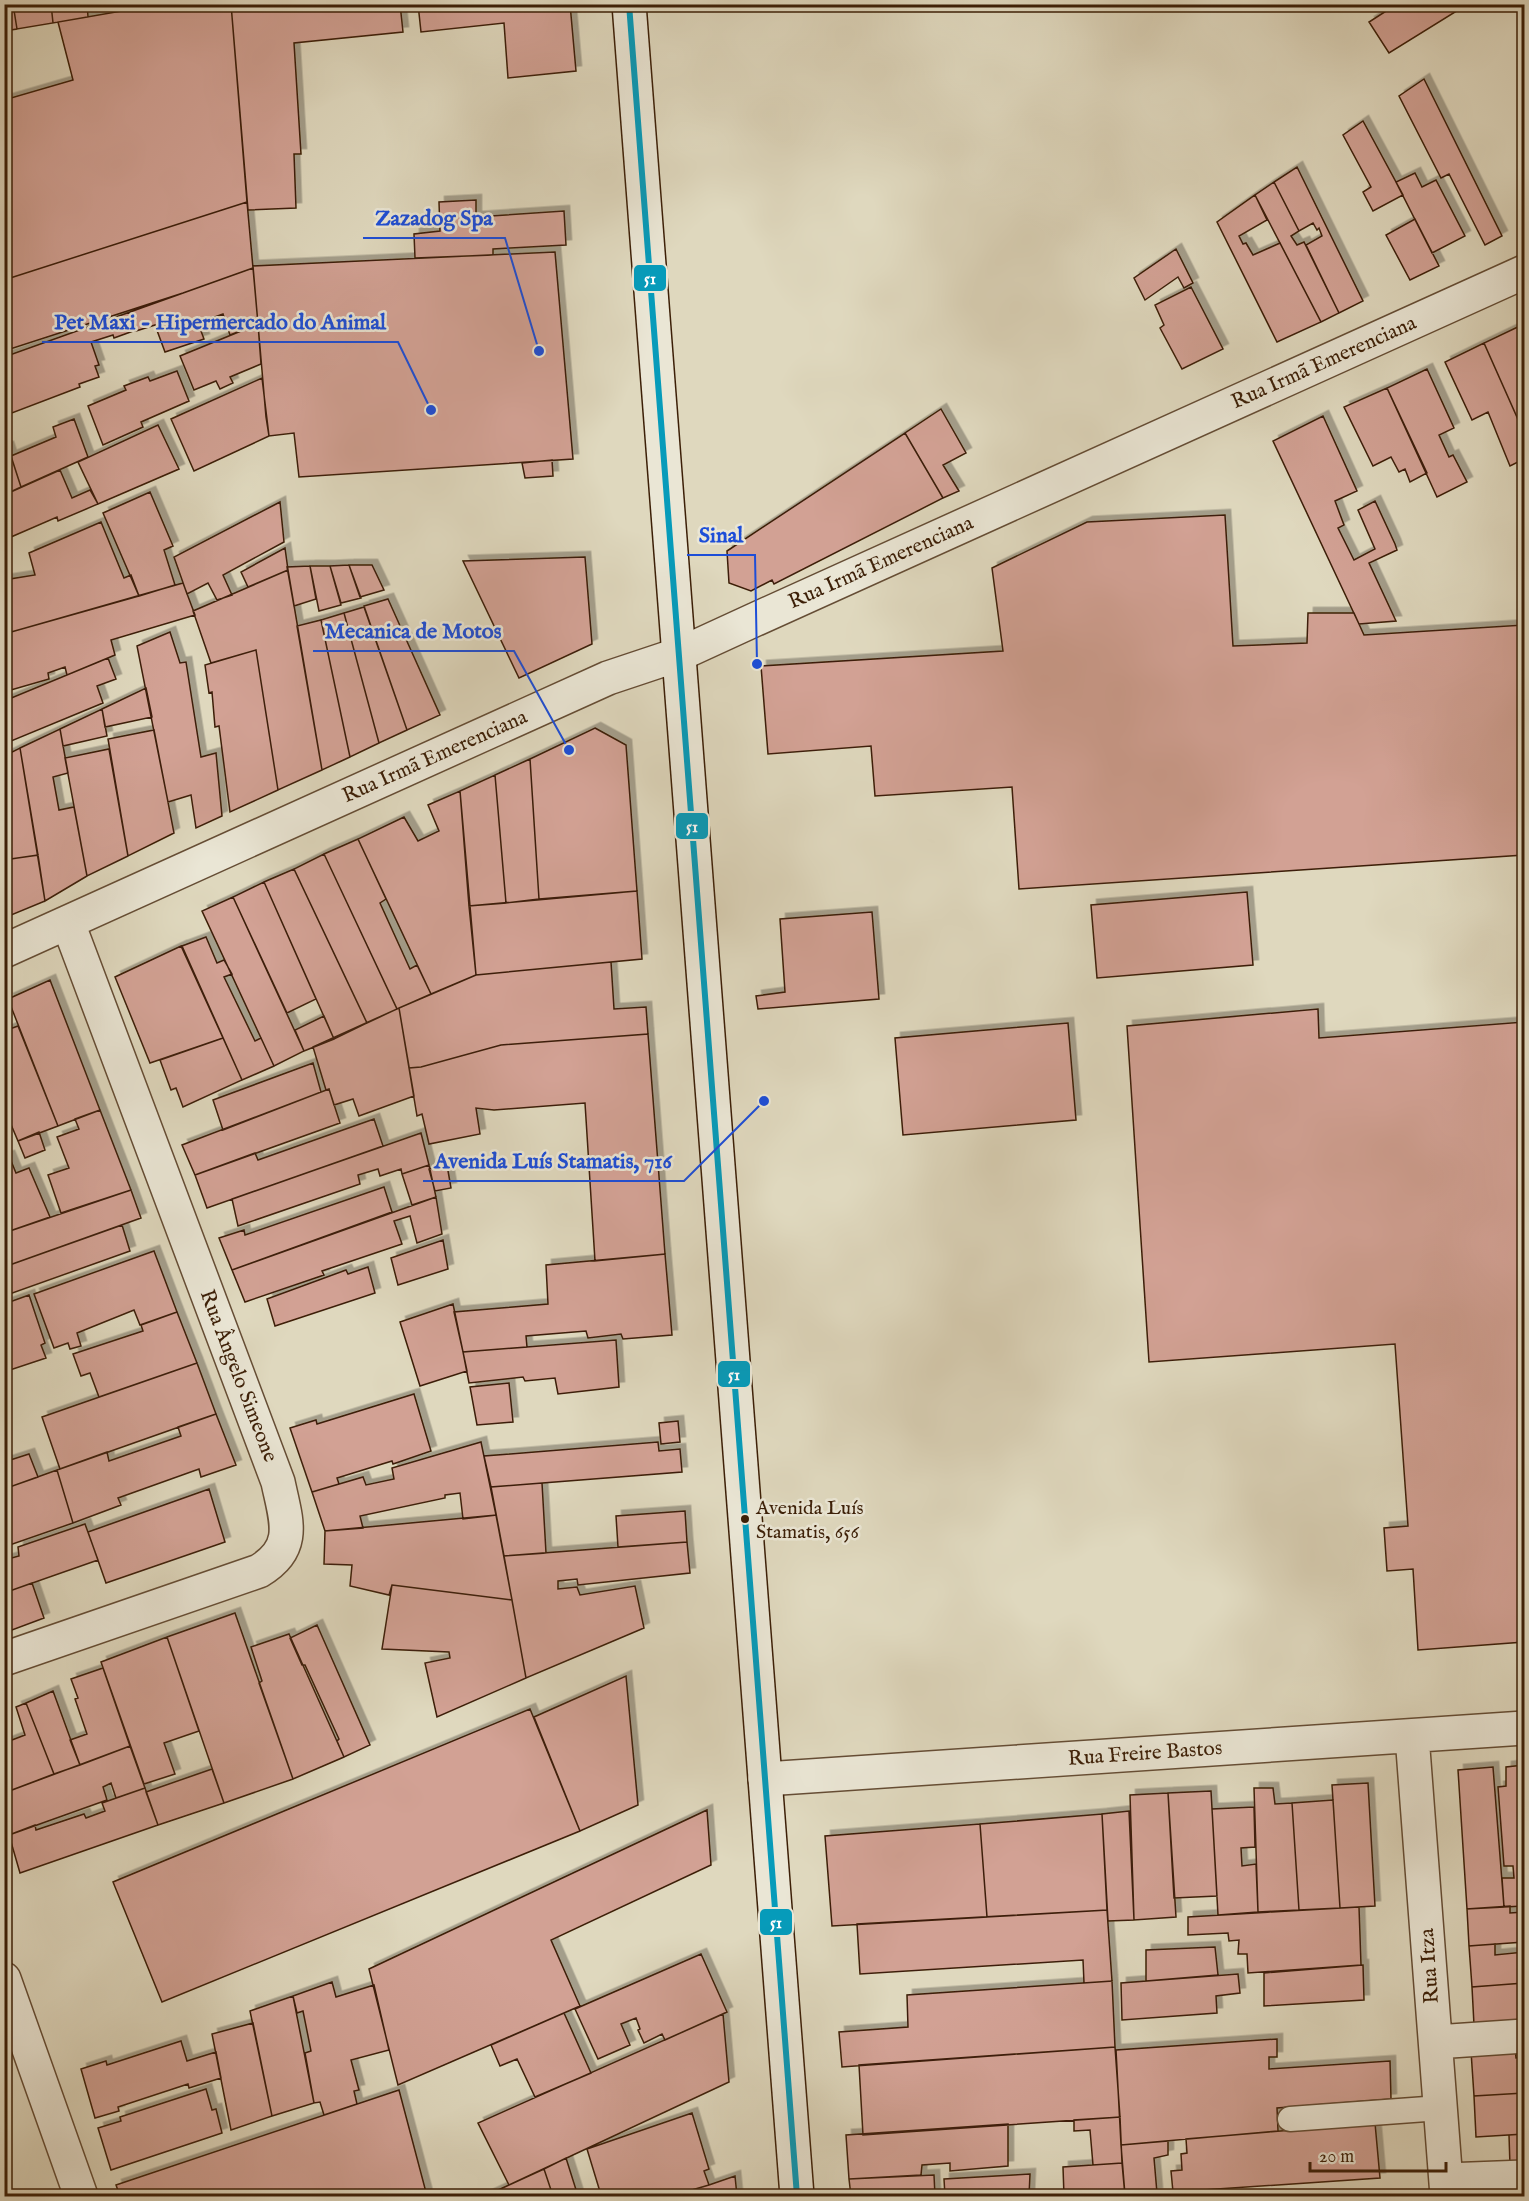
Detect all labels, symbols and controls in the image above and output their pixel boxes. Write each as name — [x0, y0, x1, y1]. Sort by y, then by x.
callout: Zazadog Spa — [363, 198, 505, 238]
text: Zazadog Spa — [375, 205, 493, 233]
line badge: 51 — [633, 264, 667, 292]
text: 51 — [644, 270, 656, 290]
callout: Pet Maxi - Hipermercado do Animal — [42, 302, 398, 342]
text: Pet Maxi - Hipermercado do Animal — [54, 309, 387, 337]
street label: Rua Irmã Emerenciana — [1227, 310, 1422, 416]
street label: Rua Irmã Emerenciana — [784, 510, 979, 616]
callout: Sinal — [687, 515, 755, 555]
text: Sinal — [699, 522, 744, 550]
callout: Mecanica de Motos — [313, 611, 514, 651]
text: Mecanica de Motos — [325, 618, 502, 646]
street label: Rua Irmã Emerenciana — [338, 704, 533, 810]
line badge: 51 — [675, 812, 709, 840]
text: 51 — [686, 818, 698, 838]
callout: Avenida Luís Stamatis, 716 — [423, 1141, 684, 1181]
text: Avenida Luís Stamatis, 716 — [433, 1148, 674, 1176]
street label: Rua Ângelo Simeone — [193, 1286, 284, 1466]
line badge: 51 — [717, 1360, 751, 1388]
text: 51 — [728, 1366, 740, 1386]
place label: Avenida Luís Stamatis, 656 — [755, 1496, 864, 1545]
marker: Avenida Luís Stamatis, 656 — [739, 1513, 751, 1525]
street label: Rua Freire Bastos — [1067, 1735, 1223, 1773]
line badge: 51 — [759, 1908, 793, 1936]
text: 51 — [770, 1914, 782, 1934]
street label: Rua Itza — [1414, 1927, 1446, 2004]
scale bar — [1310, 2135, 1446, 2173]
text: 20 m — [1319, 2146, 1354, 2169]

